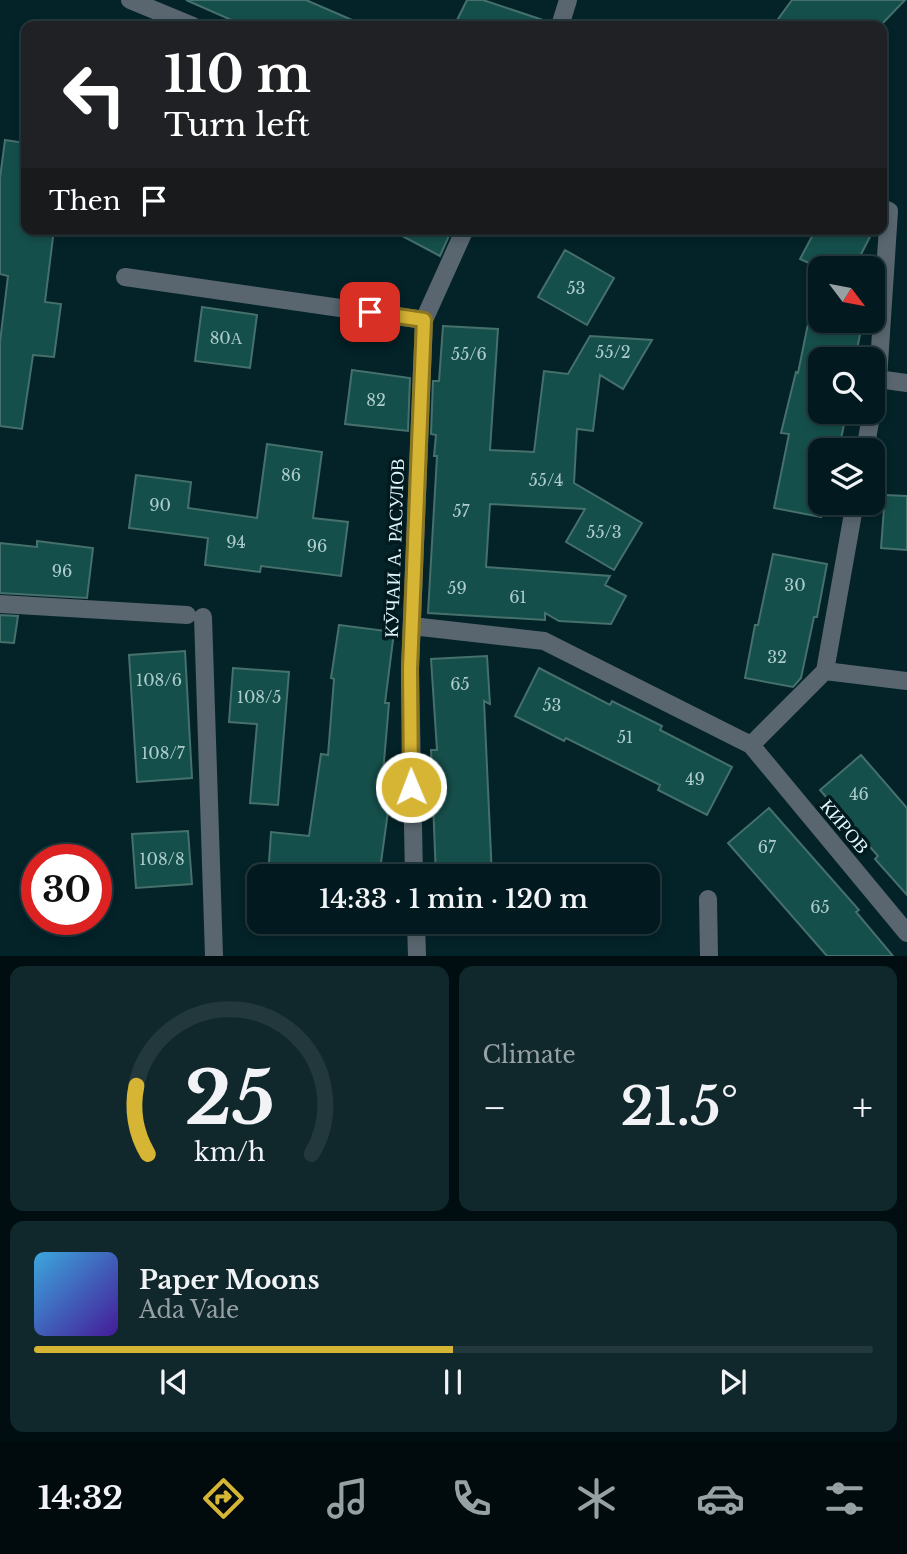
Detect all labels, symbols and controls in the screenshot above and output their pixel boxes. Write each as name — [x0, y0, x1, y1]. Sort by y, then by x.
text: 110 m — [164, 44, 311, 105]
icon: left — [49, 49, 140, 140]
text: Turn left — [164, 105, 310, 145]
icon: arrive — [135, 182, 173, 220]
text: Then — [49, 185, 121, 217]
north arrow — [808, 256, 886, 332]
map controls — [808, 256, 885, 515]
house number: 53 — [567, 278, 585, 298]
pin — [340, 282, 400, 342]
icon: arrive — [351, 293, 389, 331]
house number: 80А — [210, 328, 243, 348]
house number: 55/2 — [595, 342, 631, 362]
house number: 55/6 — [451, 344, 487, 364]
button: search — [808, 347, 885, 424]
house number: 82 — [366, 390, 386, 410]
button: layers — [808, 438, 885, 515]
street label: КӮЧАИ А. РАСУЛОВ — [380, 458, 409, 638]
house number: 86 — [281, 465, 301, 485]
house number: 55/4 — [529, 470, 563, 490]
house number: 90 — [149, 495, 171, 515]
house number: 57 — [452, 501, 471, 521]
house number: 55/3 — [586, 522, 622, 542]
house number: 94 — [226, 532, 246, 552]
house number: 96 — [307, 536, 327, 556]
house number: 96 — [52, 561, 72, 581]
house number: 30 — [784, 575, 806, 595]
house number: 59 — [447, 578, 467, 598]
house number: 61 — [509, 587, 527, 607]
house number: 32 — [767, 647, 787, 667]
house number: 108/6 — [136, 670, 182, 690]
house number: 65 — [450, 674, 470, 694]
house number: 108/5 — [237, 687, 281, 707]
house number: 53 — [543, 695, 561, 715]
house number: 51 — [617, 727, 633, 747]
house number: 108/7 — [141, 743, 186, 763]
position arrow — [374, 750, 448, 824]
house number: 49 — [685, 769, 705, 789]
house number: 46 — [849, 784, 869, 804]
street label: КИРОВ — [815, 795, 874, 858]
house number: 67 — [758, 837, 777, 857]
speed limit sign: 30 — [21, 844, 112, 935]
house number: 108/8 — [139, 849, 185, 869]
text: 14:33 · 1 min · 120 m — [319, 883, 588, 915]
house number: 65 — [810, 897, 830, 917]
text: Climate — [483, 1041, 576, 1069]
text: 25 — [184, 1054, 275, 1145]
text: 21.5° — [620, 1075, 738, 1139]
text: − — [483, 1084, 507, 1131]
text: + — [852, 1084, 873, 1131]
text: km/h — [194, 1137, 265, 1168]
text: Paper Moons — [139, 1264, 320, 1296]
text: Ada Vale — [139, 1296, 239, 1324]
icon: previous — [155, 1363, 193, 1401]
icon: pause — [434, 1363, 472, 1401]
icon: next — [714, 1363, 752, 1401]
icon: directions — [199, 1474, 248, 1523]
icon: music — [323, 1474, 372, 1523]
icon: phone — [447, 1474, 496, 1523]
icon: climate — [572, 1474, 621, 1523]
icon: car — [696, 1474, 745, 1523]
icon: filters — [820, 1474, 869, 1523]
text: 14:32 — [38, 1478, 123, 1518]

